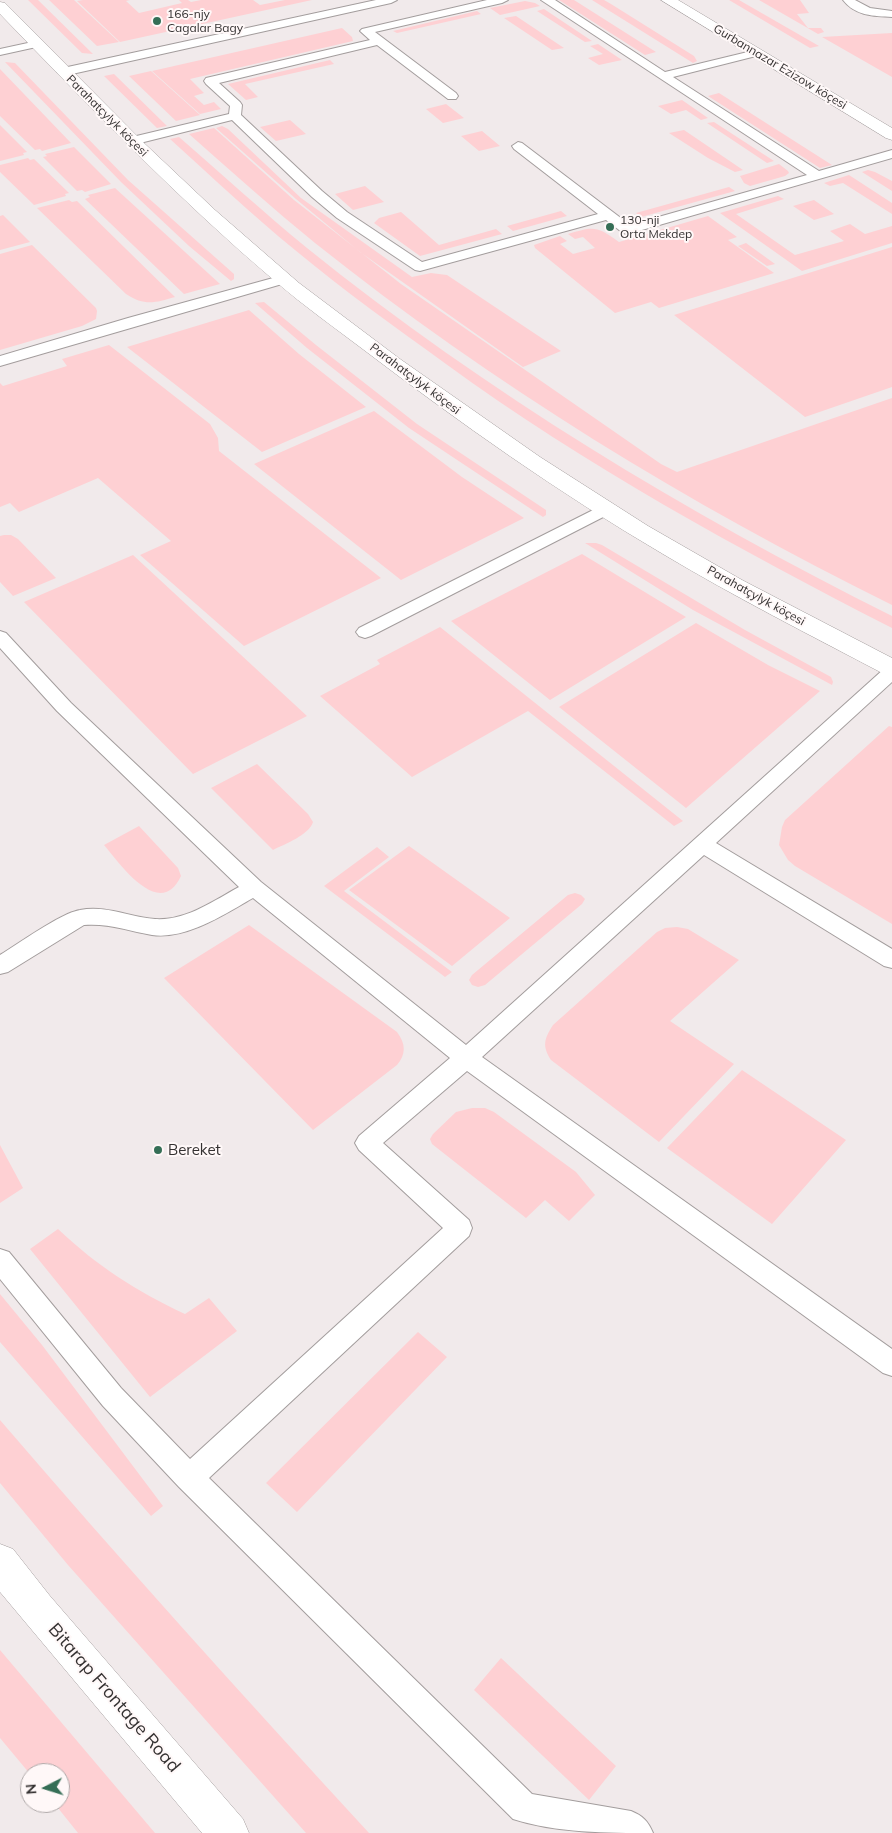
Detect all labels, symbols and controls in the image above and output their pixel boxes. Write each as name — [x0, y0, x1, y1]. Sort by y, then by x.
place label: 166-njy Cagalar Bagy — [167, 7, 243, 35]
marker: 166-njy Cagalar Bagy — [151, 15, 163, 27]
street label: Gurbannazar Ezizow köçesi — [711, 21, 849, 113]
street label: Parahatçylyk köçesi — [63, 72, 151, 160]
place label: 130-nji Orta Mekdep — [620, 213, 692, 241]
marker: 130-nji Orta Mekdep — [604, 221, 616, 233]
street label: Parahatçylyk köçesi — [367, 340, 463, 418]
street label: Parahatçylyk köçesi — [705, 563, 807, 629]
place label: Bereket — [168, 1141, 221, 1159]
marker: Bereket — [152, 1144, 164, 1156]
street label: Bitarap Frontage Road — [43, 1619, 185, 1777]
north arrow — [20, 1763, 70, 1813]
text: N — [22, 1783, 40, 1795]

